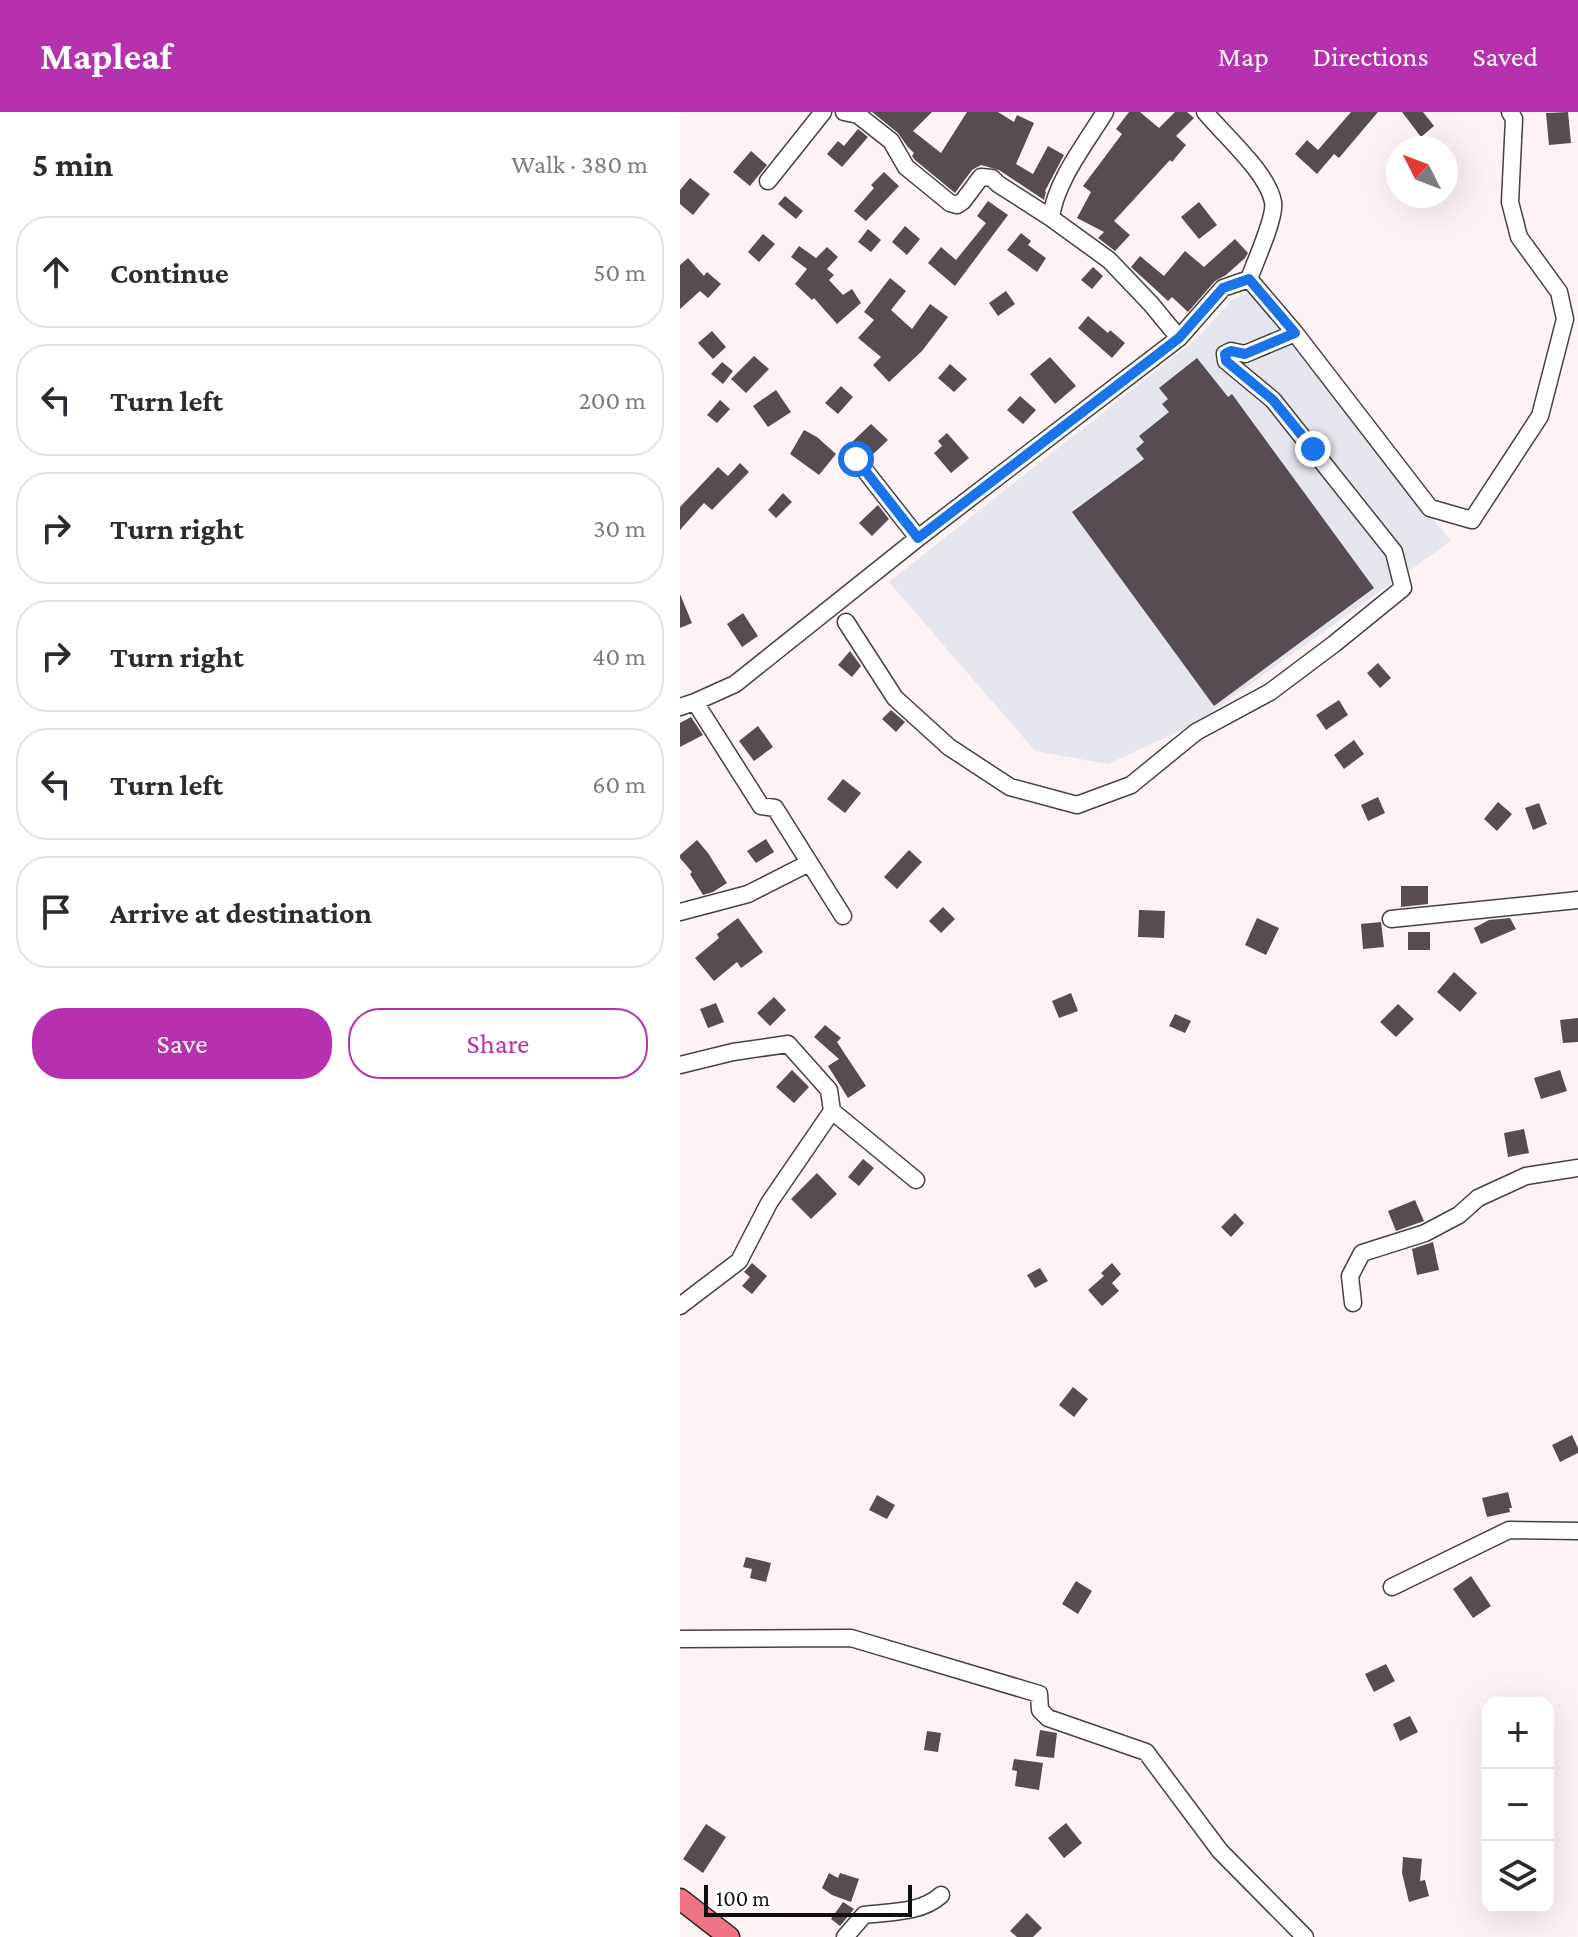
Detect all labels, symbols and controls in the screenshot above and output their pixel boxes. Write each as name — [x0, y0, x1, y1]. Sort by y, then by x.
text: Mapleaf — [40, 35, 172, 77]
text: Map — [1218, 41, 1269, 72]
text: Directions — [1313, 41, 1428, 72]
text: Saved — [1472, 41, 1538, 72]
north arrow — [1386, 136, 1458, 208]
text: 5 min — [32, 146, 113, 183]
text: Walk · 380 m — [511, 150, 648, 179]
icon: ahead — [34, 250, 78, 294]
text: Continue — [110, 256, 229, 289]
text: 50 m — [593, 258, 646, 287]
icon: left — [34, 378, 78, 422]
text: Turn left — [110, 384, 223, 417]
text: 200 m — [578, 386, 646, 415]
route end — [1295, 431, 1331, 467]
route start — [838, 441, 874, 477]
icon: right — [34, 506, 78, 550]
text: Turn right — [110, 512, 244, 545]
text: 30 m — [593, 514, 646, 543]
icon: right — [34, 634, 78, 678]
text: Turn right — [110, 640, 244, 673]
text: 40 m — [592, 642, 646, 671]
icon: left — [34, 762, 78, 806]
text: Turn left — [110, 768, 223, 801]
text: 60 m — [592, 770, 646, 799]
icon: arrive — [34, 890, 78, 934]
text: Arrive at destination — [110, 896, 372, 929]
button: Save — [32, 1008, 332, 1079]
button: Share — [348, 1008, 648, 1079]
map controls — [1482, 1697, 1554, 1913]
button: + — [1482, 1697, 1554, 1769]
button: − — [1482, 1769, 1554, 1841]
button: layers — [1482, 1841, 1554, 1913]
scale bar — [704, 1881, 912, 1917]
text: 100 m — [716, 1886, 770, 1911]

